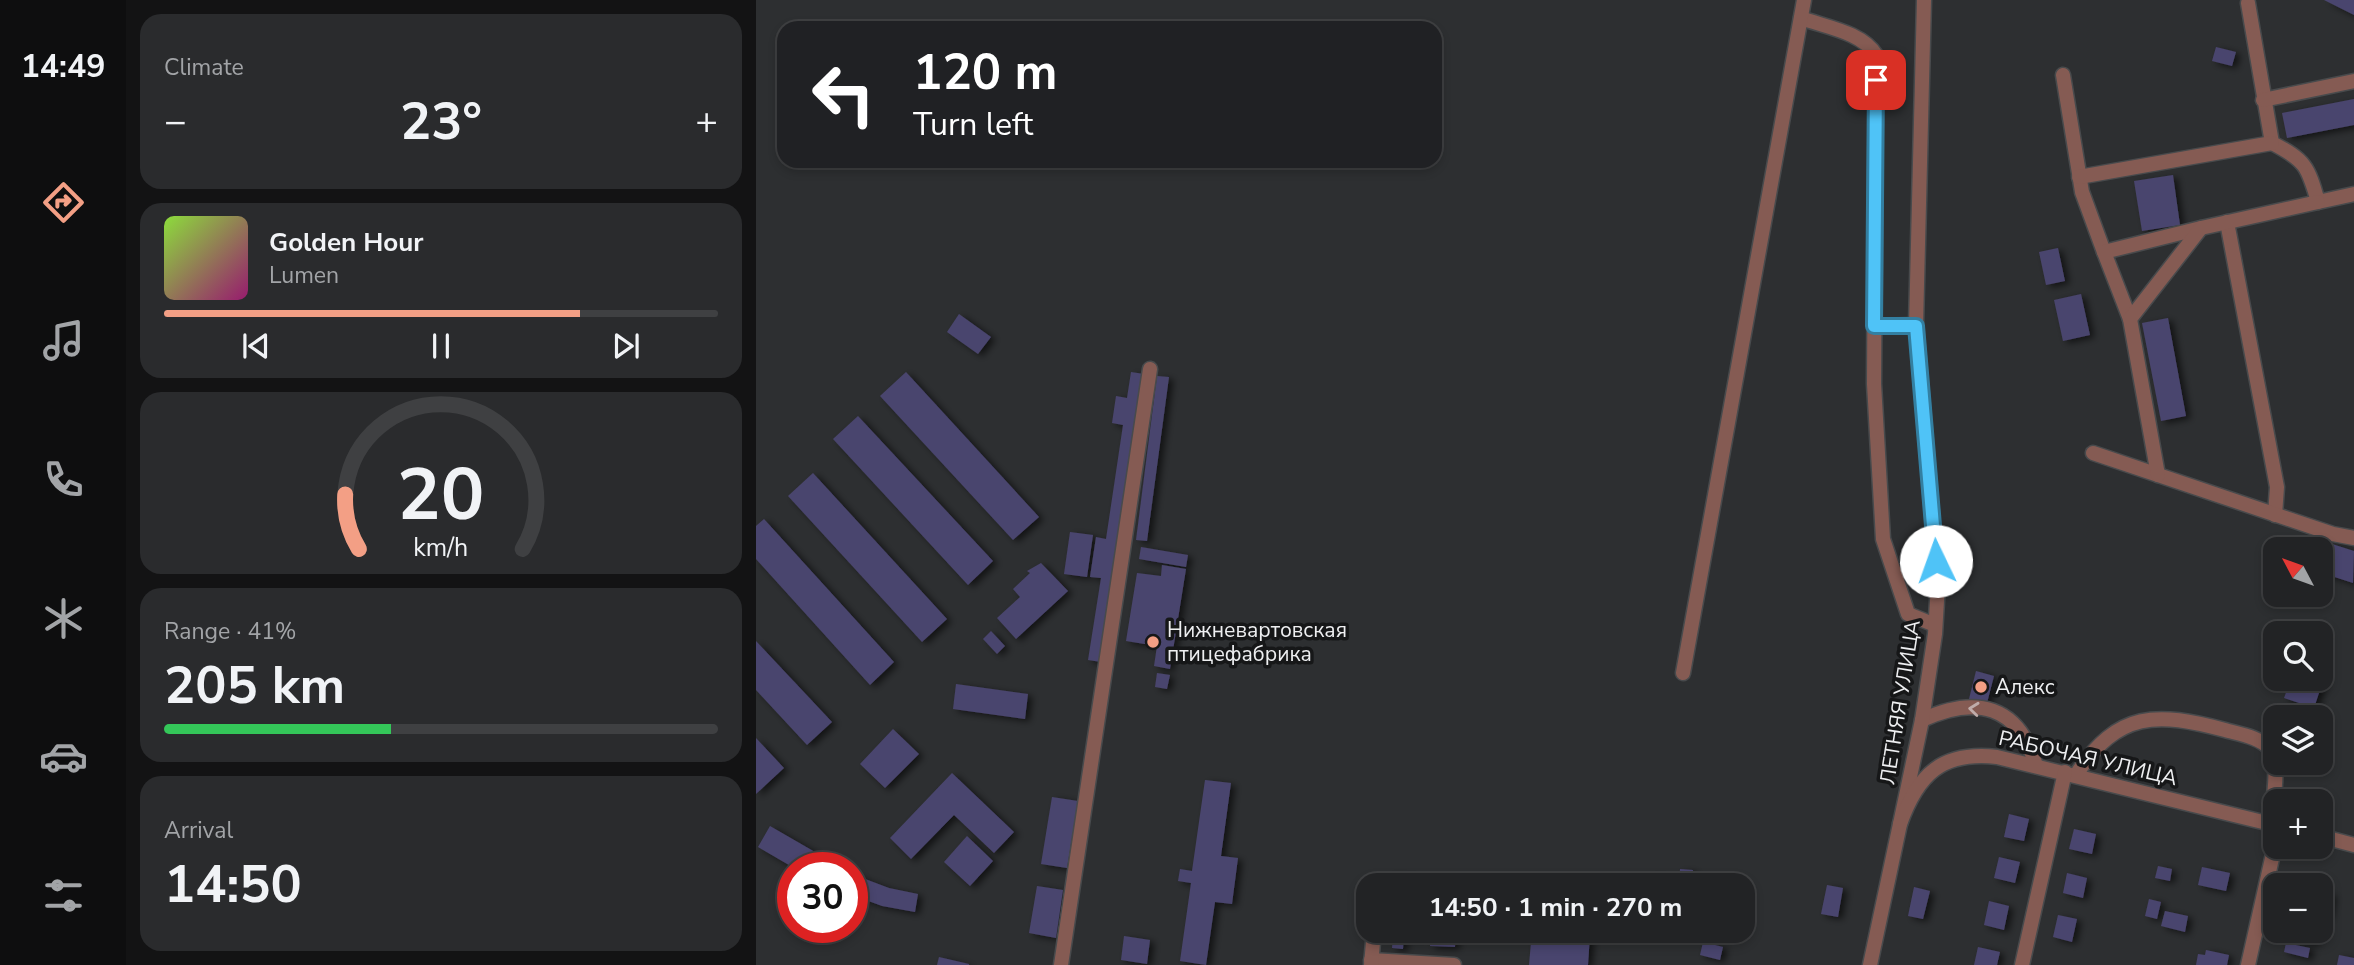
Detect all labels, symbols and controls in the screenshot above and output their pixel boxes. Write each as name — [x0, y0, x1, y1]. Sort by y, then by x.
text: 120 m — [913, 39, 1057, 106]
text: 14:49 — [21, 45, 105, 88]
icon: left — [798, 49, 889, 140]
pin — [1846, 50, 1906, 110]
text: Climate — [164, 52, 244, 83]
icon: arrive — [1857, 61, 1895, 99]
text: 23° — [400, 86, 482, 157]
text: − — [164, 96, 187, 147]
text: + — [695, 96, 718, 147]
text: Turn left — [913, 103, 1033, 146]
icon: directions — [39, 178, 88, 227]
text: Golden Hour — [269, 225, 424, 260]
text: Lumen — [269, 260, 339, 291]
icon: music — [39, 316, 88, 365]
icon: previous — [237, 327, 275, 365]
icon: pause — [422, 327, 460, 365]
icon: next — [607, 327, 645, 365]
text: 20 — [397, 445, 485, 545]
icon: phone — [39, 455, 88, 504]
position arrow — [1899, 524, 1973, 598]
text: km/h — [413, 530, 469, 564]
north arrow — [2263, 537, 2333, 607]
map controls — [2263, 537, 2333, 943]
icon: climate — [39, 594, 88, 643]
text: Range · 41% — [164, 616, 296, 647]
place label: Нижневартовская птицефабрика — [1167, 616, 1347, 668]
street label: ЛЕТНЯЯ УЛИЦА — [1873, 618, 1927, 786]
button: search — [2263, 621, 2333, 691]
marker: Нижневартовская птицефабрика — [1145, 634, 1161, 650]
text: 205 km — [164, 650, 345, 721]
place label: Алекс — [1995, 673, 2055, 701]
marker: Алекс — [1973, 679, 1989, 695]
one-way arrow — [1969, 701, 1980, 716]
button: layers — [2263, 705, 2333, 775]
street label: РАБОЧАЯ УЛИЦА — [1996, 724, 2180, 792]
icon: car — [39, 732, 88, 781]
button: + — [2263, 789, 2333, 859]
text: Arrival — [164, 815, 233, 846]
text: 14:50 — [164, 849, 302, 920]
speed limit sign: 30 — [777, 852, 868, 943]
icon: filters — [39, 871, 88, 920]
button: − — [2263, 873, 2333, 943]
text: 14:50 · 1 min · 270 m — [1429, 890, 1682, 925]

